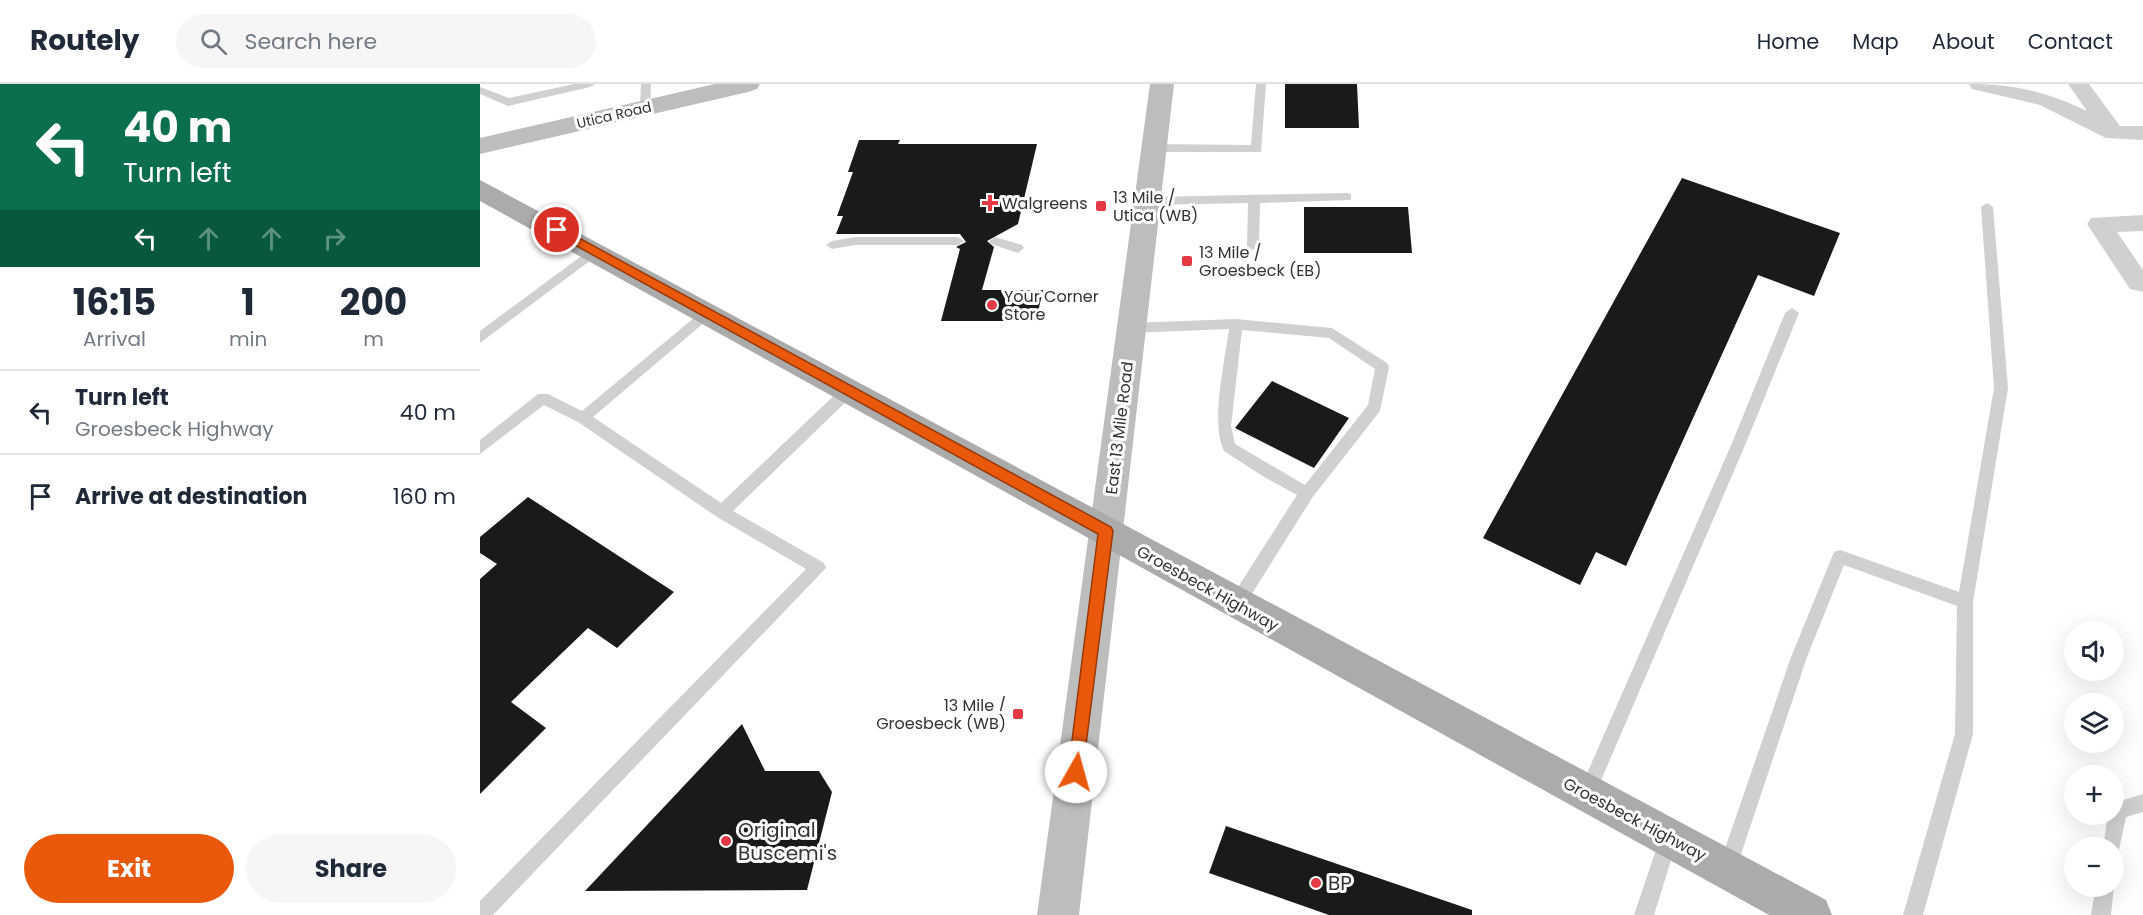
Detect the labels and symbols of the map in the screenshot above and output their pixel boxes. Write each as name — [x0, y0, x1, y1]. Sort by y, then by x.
street label: Utica Road — [575, 97, 653, 133]
place label: 13 Mile / Utica (WB) — [1113, 186, 1198, 227]
place label: Walgreens — [1002, 192, 1088, 215]
marker: Walgreens — [983, 196, 997, 210]
marker: 13 Mile / Utica (WB) — [1094, 199, 1108, 213]
pin — [531, 204, 582, 255]
place label: 13 Mile / Groesbeck (EB) — [1199, 241, 1321, 282]
marker: 13 Mile / Groesbeck (EB) — [1180, 254, 1194, 268]
place label: Your Corner Store — [1004, 285, 1099, 326]
marker: Your Corner Store — [985, 298, 999, 312]
street label: East 13 Mile Road — [1100, 360, 1139, 496]
street label: Groesbeck Highway — [1133, 540, 1283, 637]
place label: 13 Mile / Groesbeck (WB) — [876, 694, 1006, 735]
marker: 13 Mile / Groesbeck (WB) — [1011, 707, 1025, 721]
position arrow — [1044, 740, 1108, 804]
street label: Groesbeck Highway — [1559, 772, 1710, 867]
place label: Original Buscemi's — [738, 816, 837, 867]
marker: Original Buscemi's — [719, 834, 733, 848]
place label: BP — [1328, 869, 1352, 897]
marker: BP — [1309, 876, 1323, 890]

